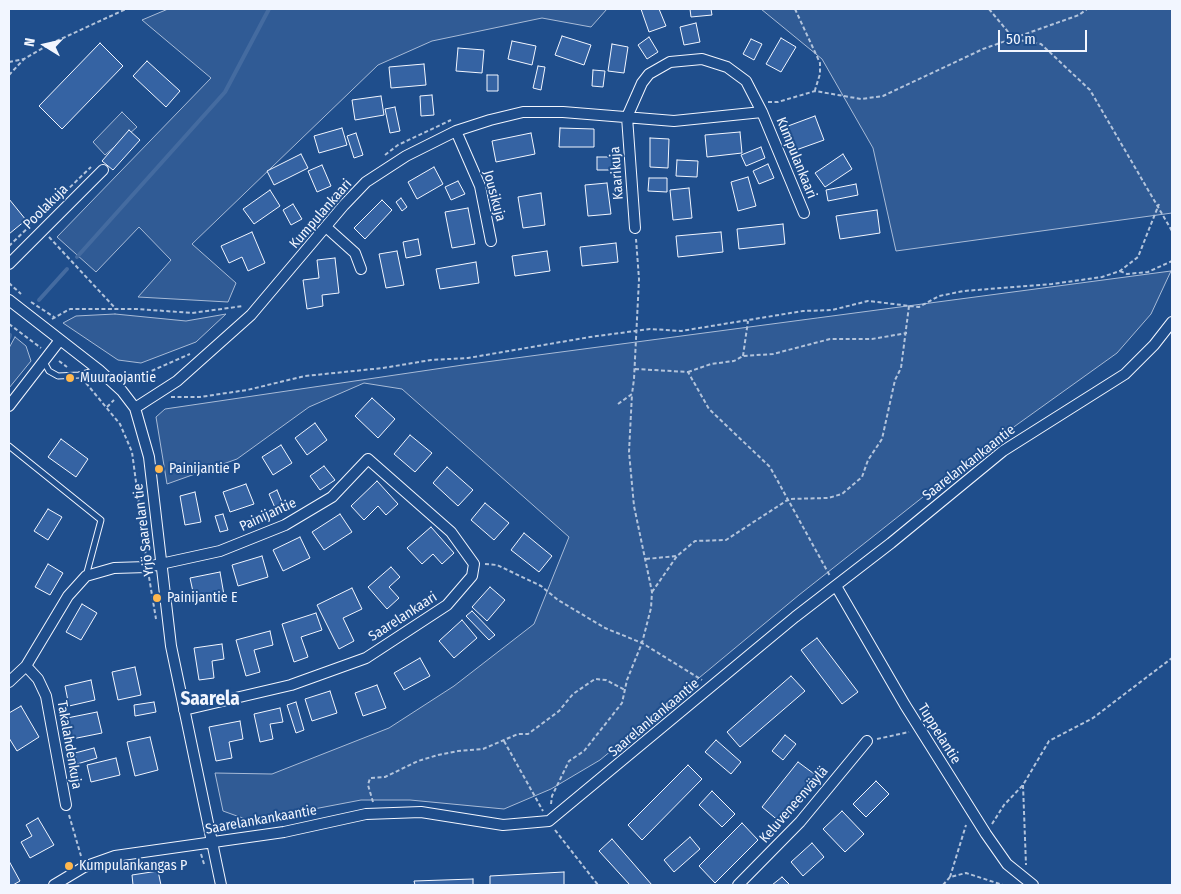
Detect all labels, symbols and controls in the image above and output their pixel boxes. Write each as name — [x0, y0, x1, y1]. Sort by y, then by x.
north arrow — [20, 20, 70, 70]
scale bar — [1001, 20, 1090, 52]
text: 50 m — [1006, 30, 1036, 48]
text: N — [21, 37, 39, 48]
street label: Kumpulankaari — [772, 115, 820, 201]
street label: Kaarikuja — [607, 146, 627, 200]
street label: Jousikuja — [479, 169, 509, 223]
street label: Kumpulankaari — [286, 176, 356, 252]
street label: Poolakuja — [20, 181, 72, 233]
place label: Muuraojantie — [80, 370, 156, 386]
marker: Muuraojantie — [64, 372, 76, 384]
street label: Saarelankankaantie — [919, 422, 1019, 504]
place label: Painijantie P — [169, 461, 240, 477]
marker: Painijantie P — [153, 463, 165, 475]
street label: Yrjö Saarelan tie — [130, 483, 158, 577]
street label: Painijantie — [237, 495, 299, 535]
street label: Saarelankaari — [366, 589, 440, 645]
place label: Painijantie E — [167, 590, 238, 606]
marker: Painijantie E — [151, 592, 163, 604]
street label: Saarelankankaantie — [605, 675, 703, 761]
district label: Saarela — [180, 689, 240, 711]
street label: Takalahdenkuja — [53, 699, 85, 791]
street label: Tuppelantie — [914, 701, 964, 767]
street label: Keluveneenväylä — [756, 763, 832, 847]
street label: Saarelankankaantie — [204, 802, 318, 838]
place label: Kumpulankangas P — [79, 858, 187, 874]
marker: Kumpulankangas P — [63, 860, 75, 872]

